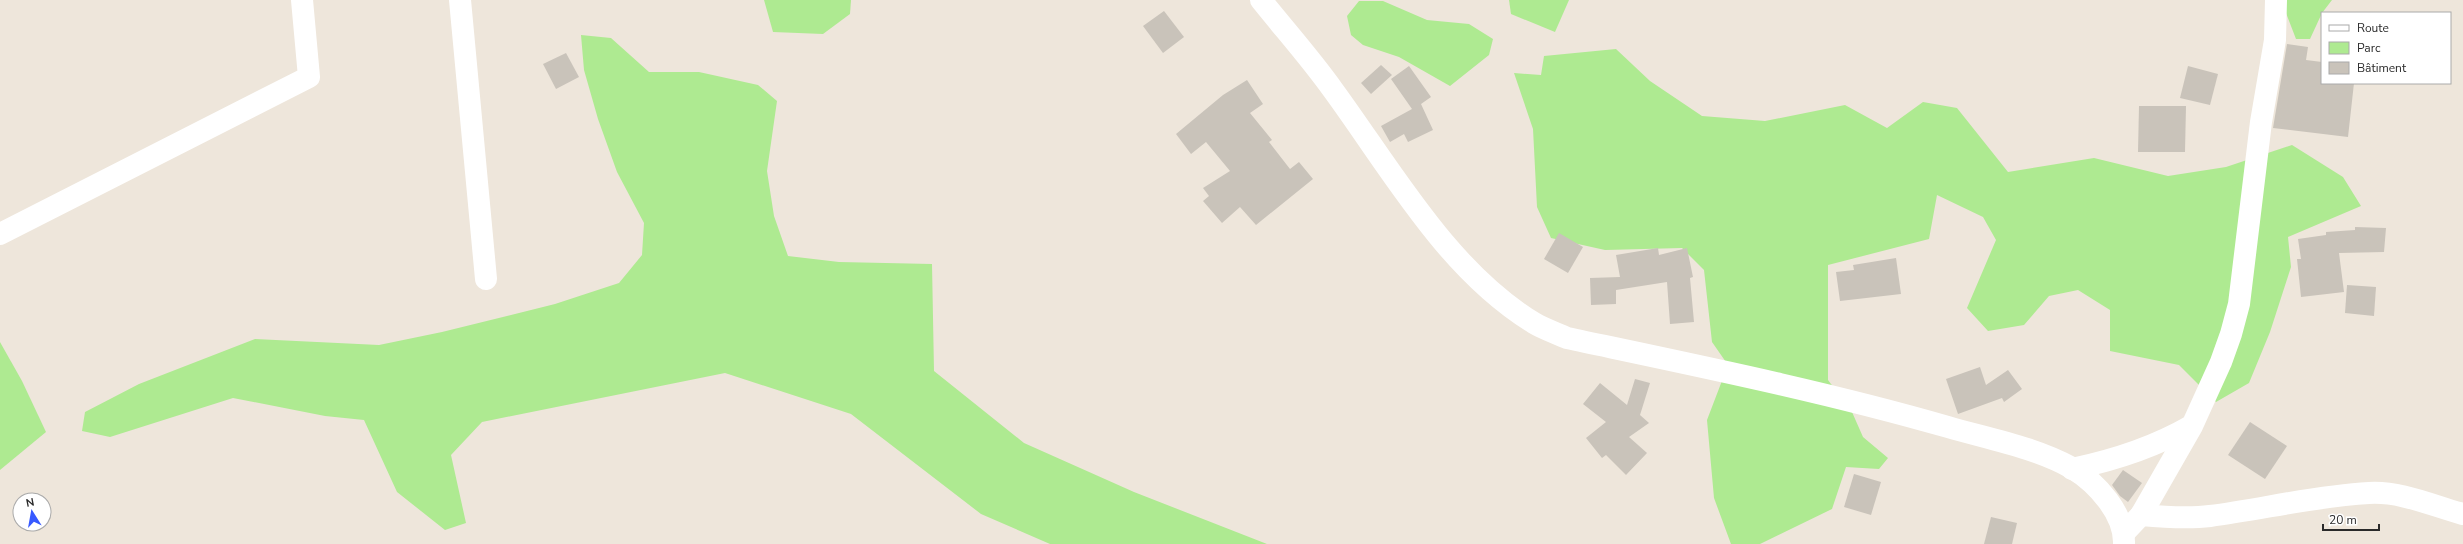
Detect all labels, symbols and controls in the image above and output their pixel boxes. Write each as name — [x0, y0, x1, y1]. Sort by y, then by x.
legend — [2321, 12, 2451, 84]
text: Route — [2357, 20, 2389, 36]
text: Parc — [2357, 40, 2381, 56]
text: Bâtiment — [2357, 60, 2407, 76]
north arrow — [12, 492, 52, 532]
text: N — [25, 495, 36, 511]
scale bar — [2323, 506, 2379, 532]
text: 20 m — [2329, 512, 2357, 528]

